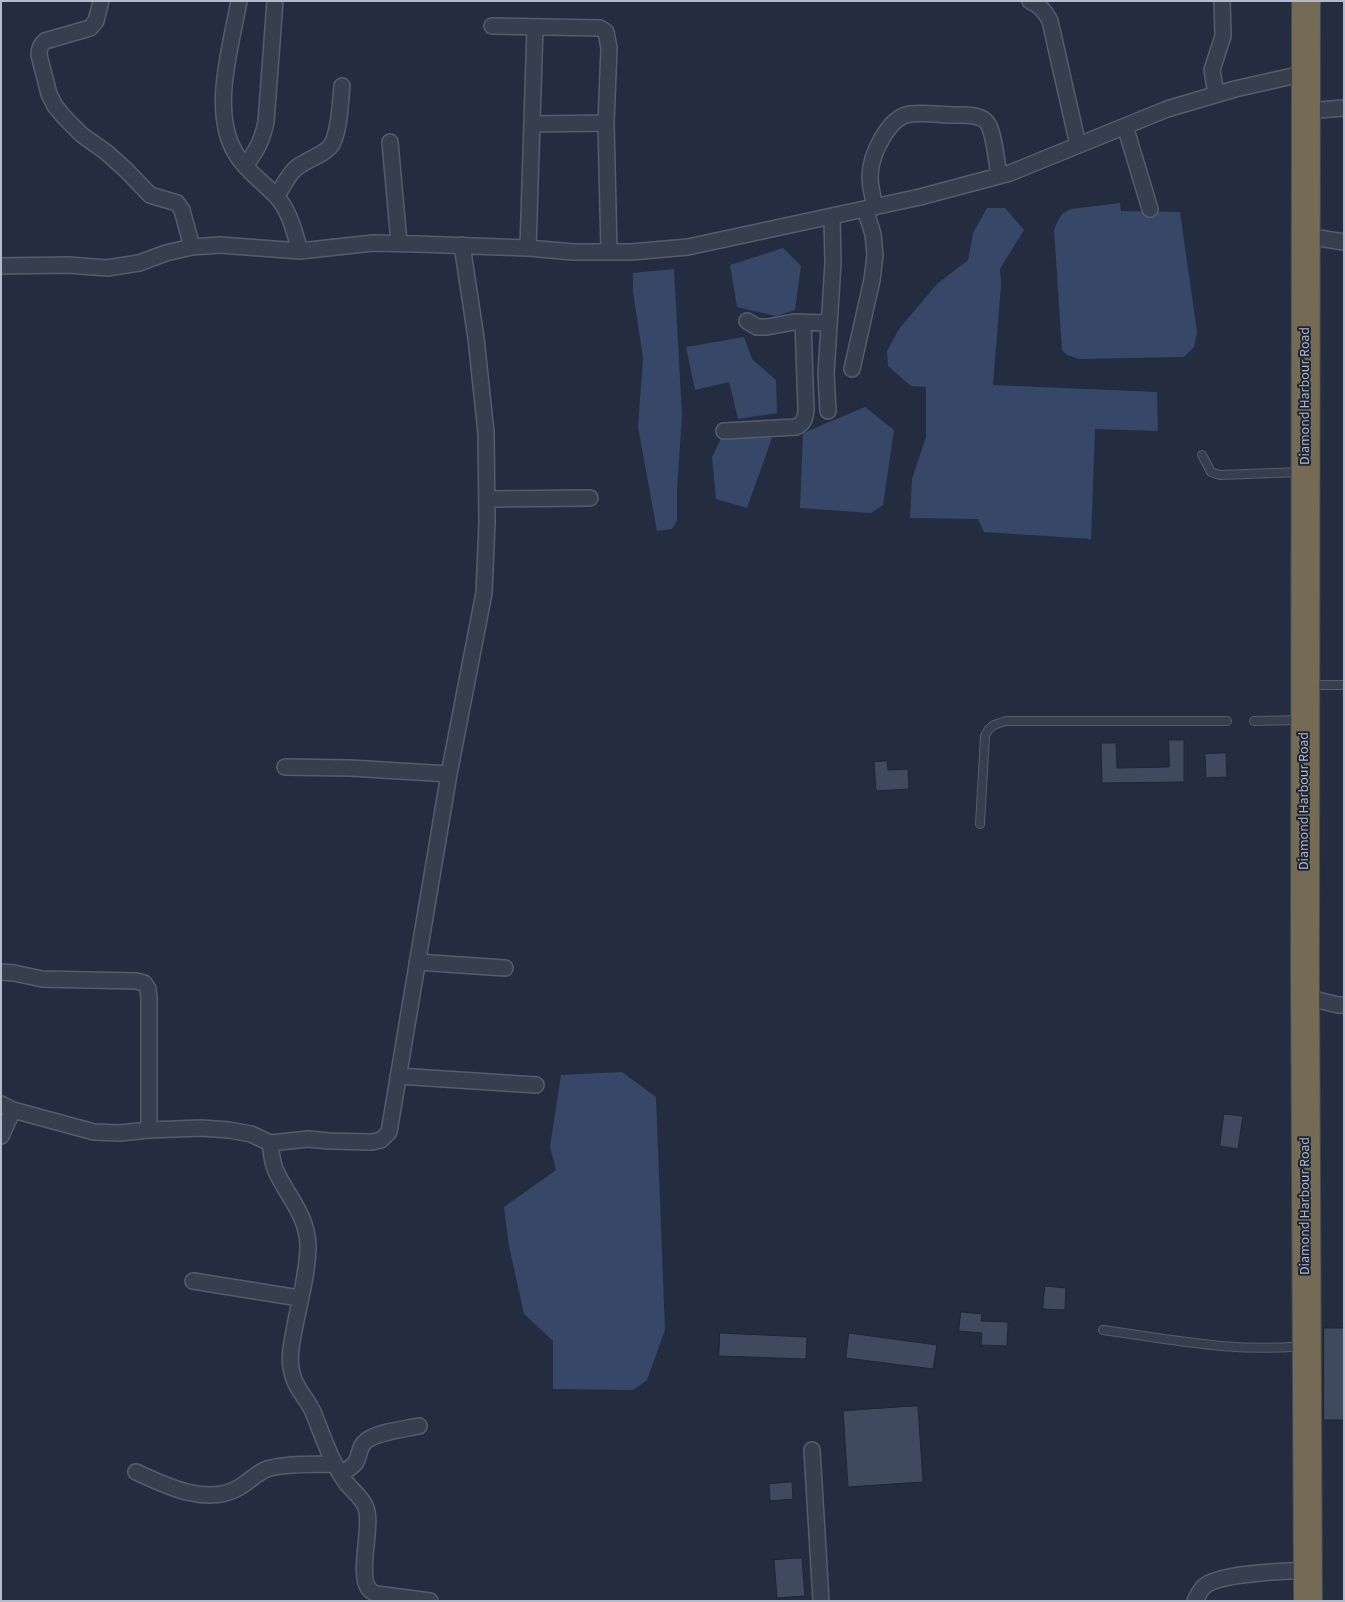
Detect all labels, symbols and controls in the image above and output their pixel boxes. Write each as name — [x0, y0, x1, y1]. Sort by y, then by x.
street label: Diamond Harbour Road — [1298, 327, 1314, 465]
street label: Diamond Harbour Road — [1297, 732, 1313, 870]
street label: Diamond Harbour Road — [1298, 1137, 1314, 1275]

